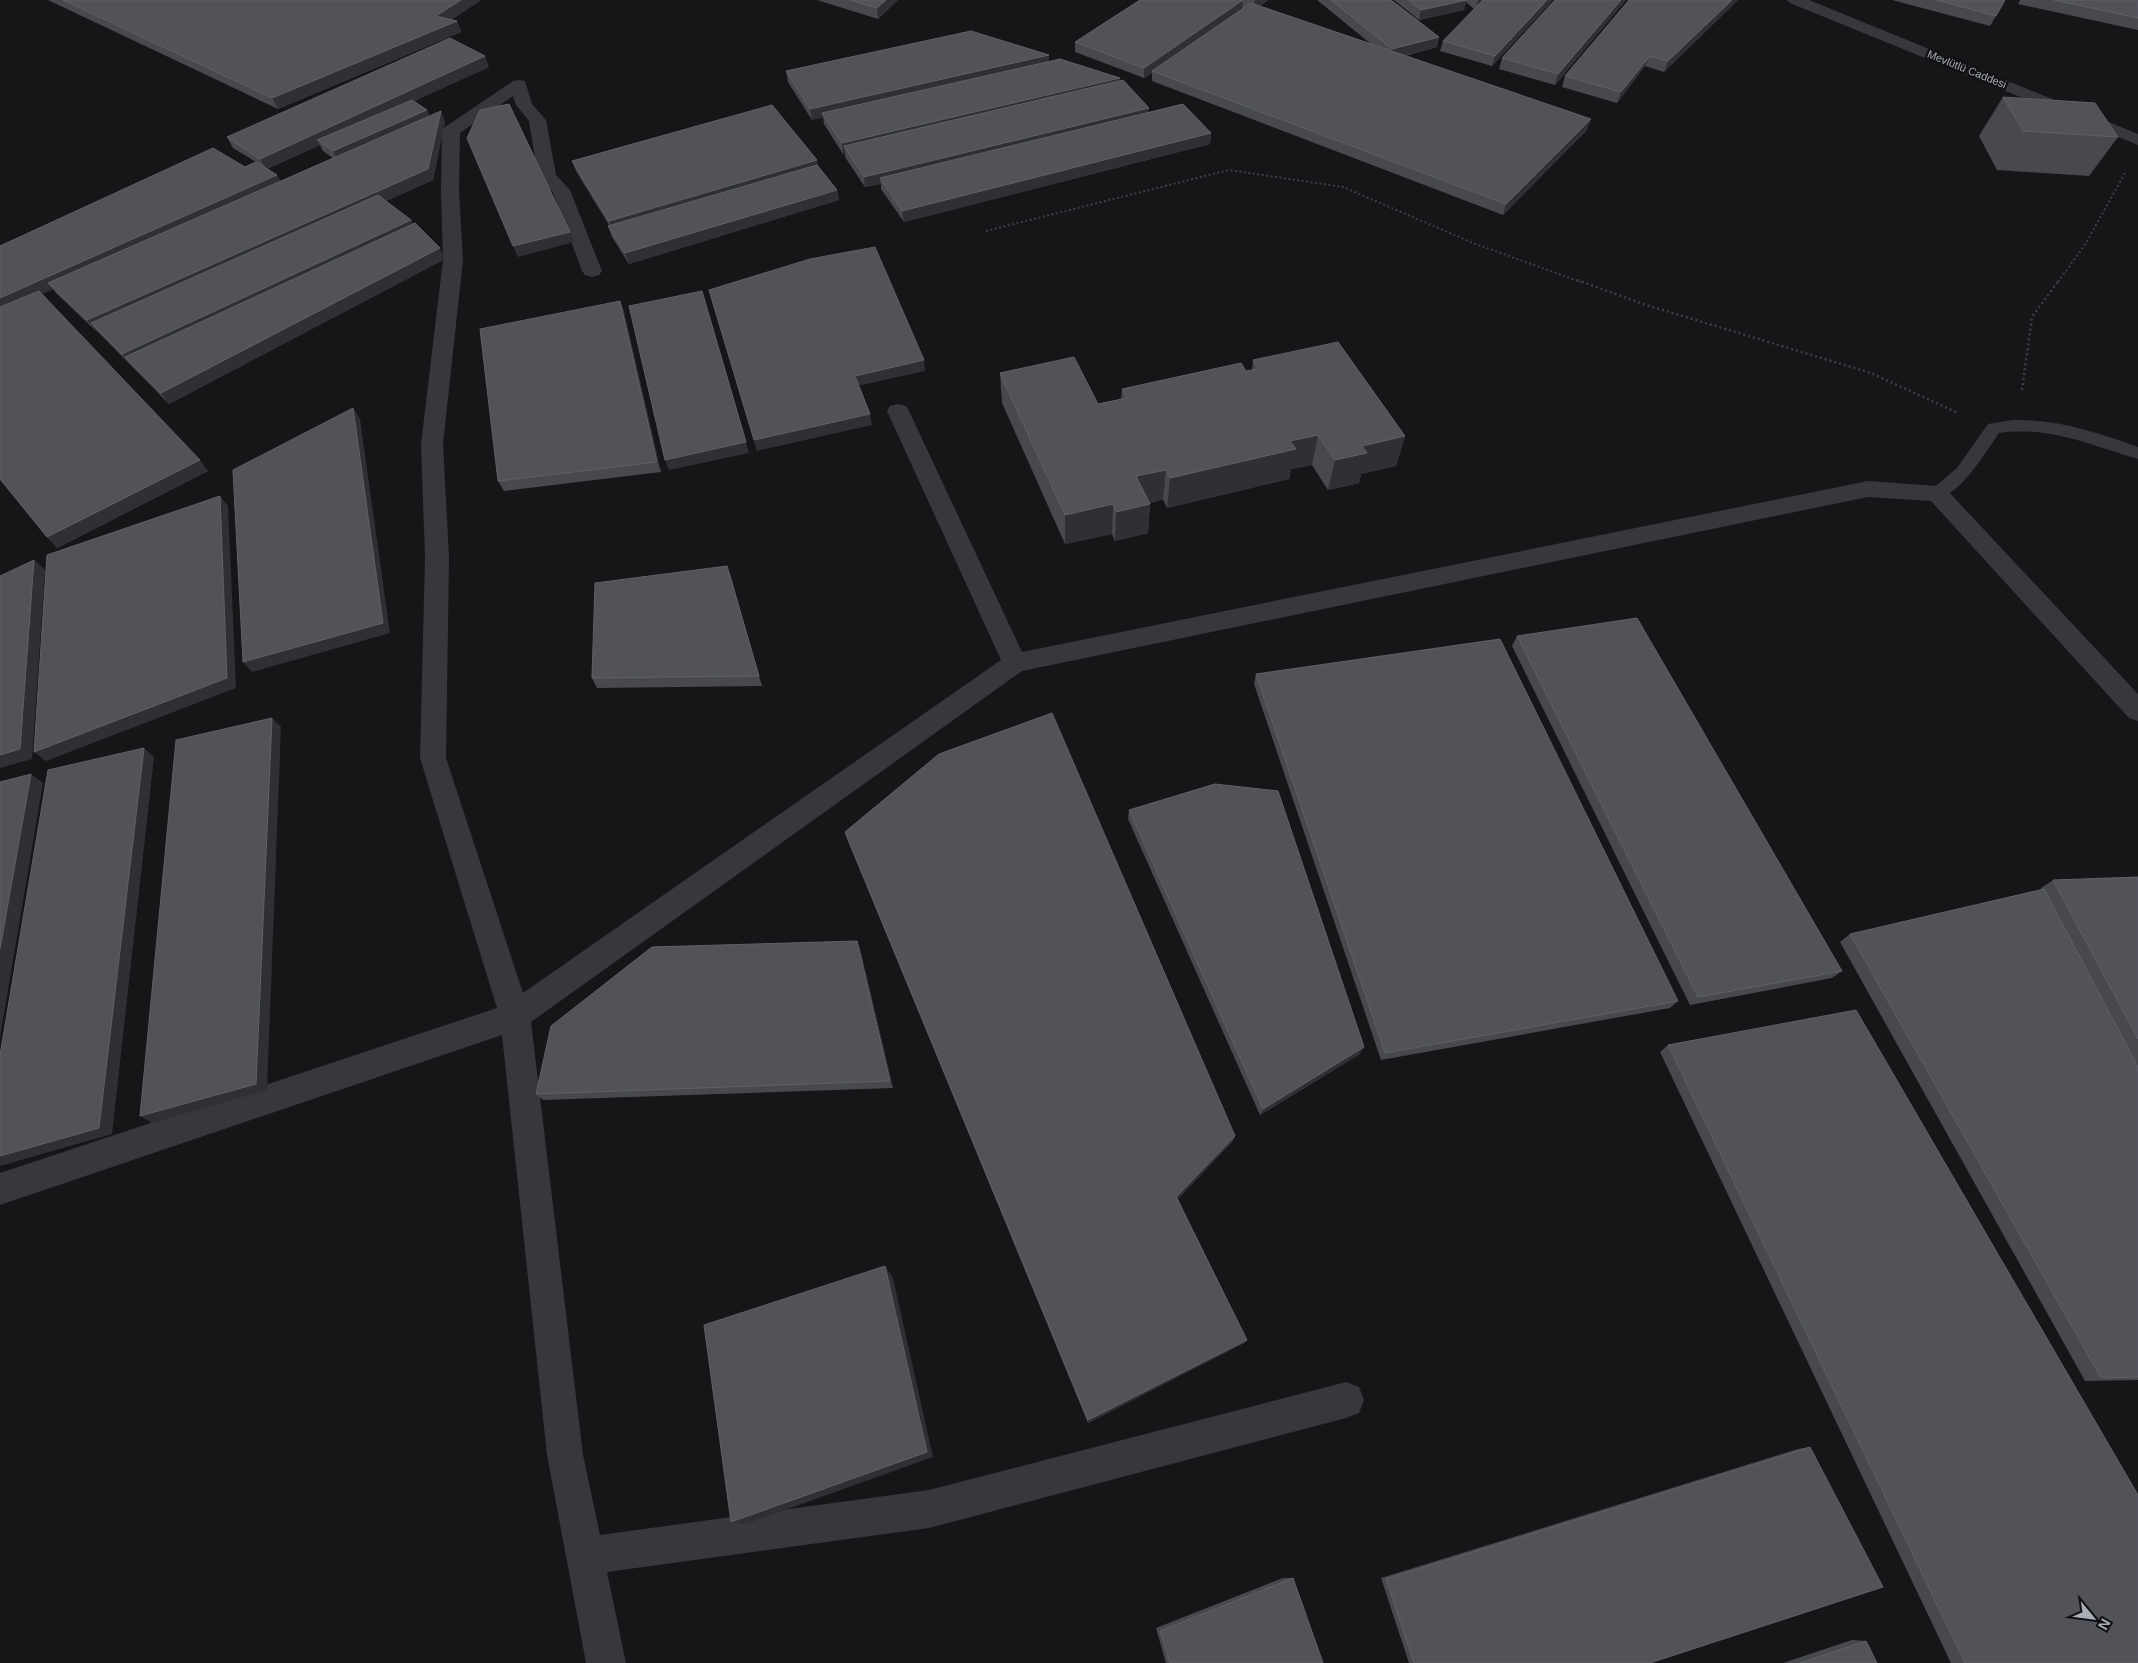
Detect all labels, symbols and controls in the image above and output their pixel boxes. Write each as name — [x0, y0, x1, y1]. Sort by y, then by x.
street label: Mevlütlü Caddesi — [1926, 48, 2008, 90]
north arrow — [2068, 1593, 2118, 1643]
text: N — [2095, 1616, 2114, 1633]

